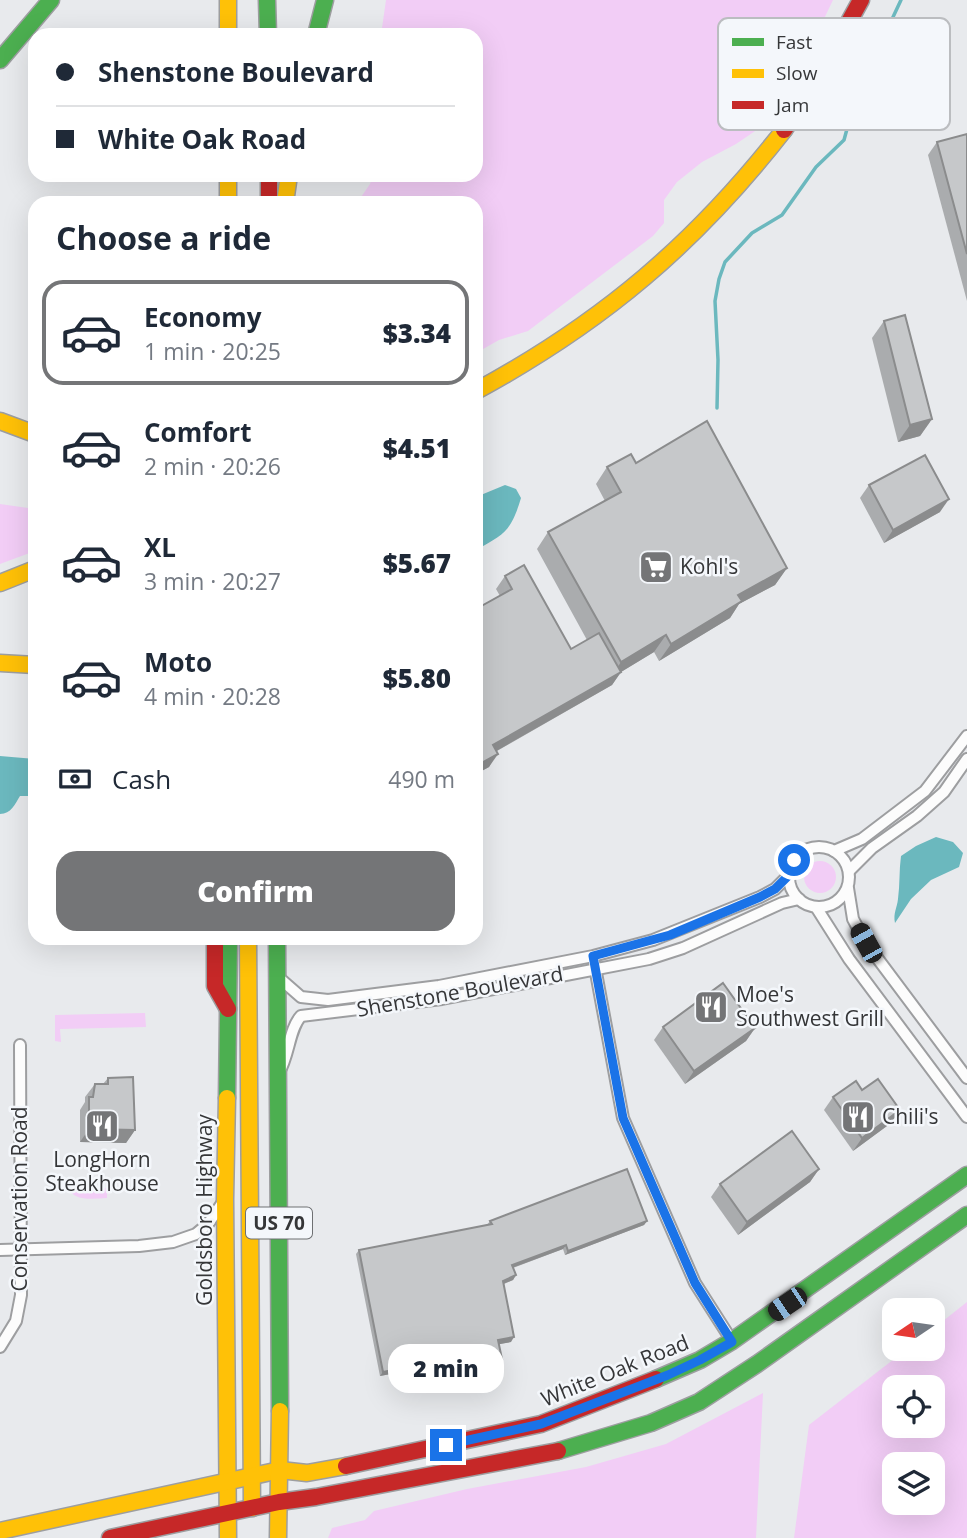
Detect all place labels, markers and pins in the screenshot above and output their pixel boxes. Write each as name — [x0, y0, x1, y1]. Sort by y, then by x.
supermarket icon: Kohl's — [637, 548, 675, 586]
place label: Kohl's — [680, 552, 738, 580]
place label: Moe's Southwest Grill — [736, 980, 884, 1032]
restaurant icon: Moe's Southwest Grill — [692, 988, 730, 1026]
restaurant icon: Chili's — [839, 1098, 877, 1136]
place label: Chili's — [882, 1102, 939, 1130]
restaurant icon: LongHorn Steakhouse — [83, 1107, 121, 1145]
place label: LongHorn Steakhouse — [45, 1145, 159, 1197]

